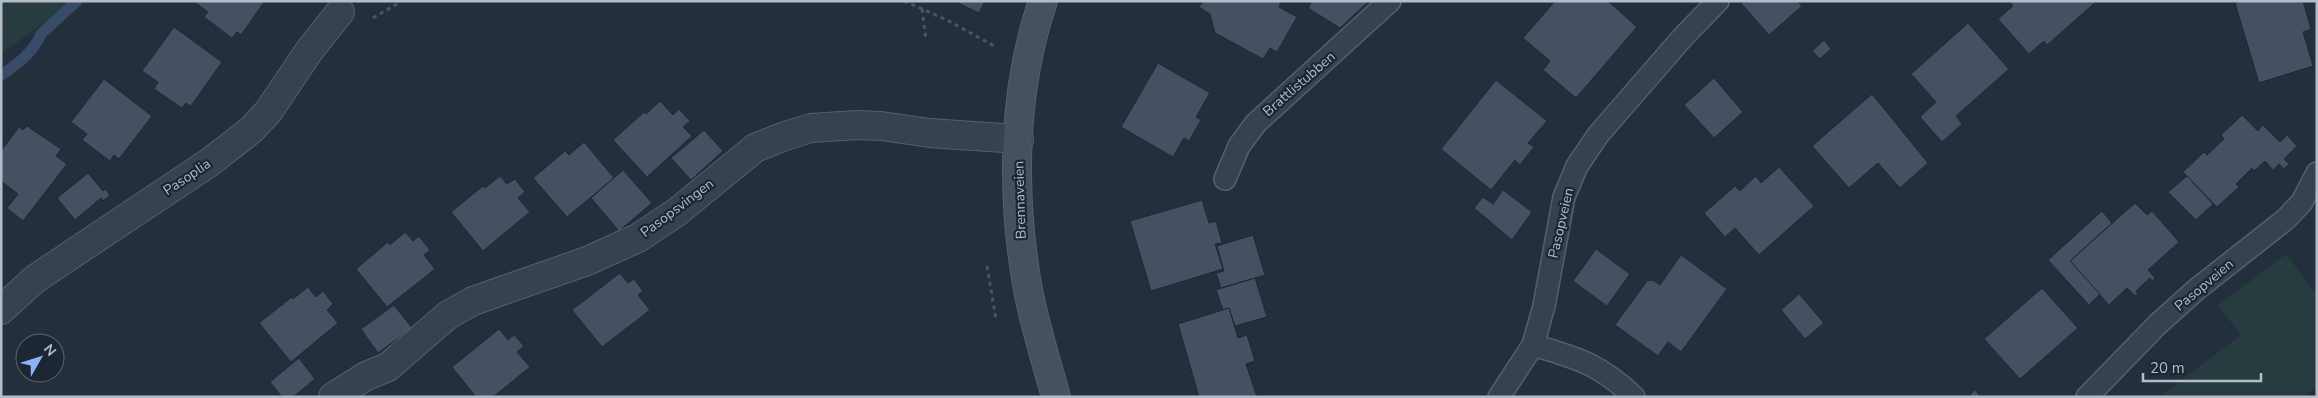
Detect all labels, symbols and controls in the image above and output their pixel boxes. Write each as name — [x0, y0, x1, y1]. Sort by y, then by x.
street label: Brattlistubben — [1259, 47, 1339, 121]
street label: Pasoplia — [160, 154, 214, 200]
street label: Brennaveien — [1009, 161, 1031, 239]
street label: Pasopsvingen — [636, 174, 718, 242]
street label: Pasopveien — [1544, 186, 1578, 260]
street label: Pasopveien — [2170, 255, 2238, 315]
north arrow — [15, 333, 65, 383]
text: N — [39, 340, 60, 360]
scale bar — [2143, 350, 2260, 382]
text: 20 m — [2150, 358, 2185, 378]

